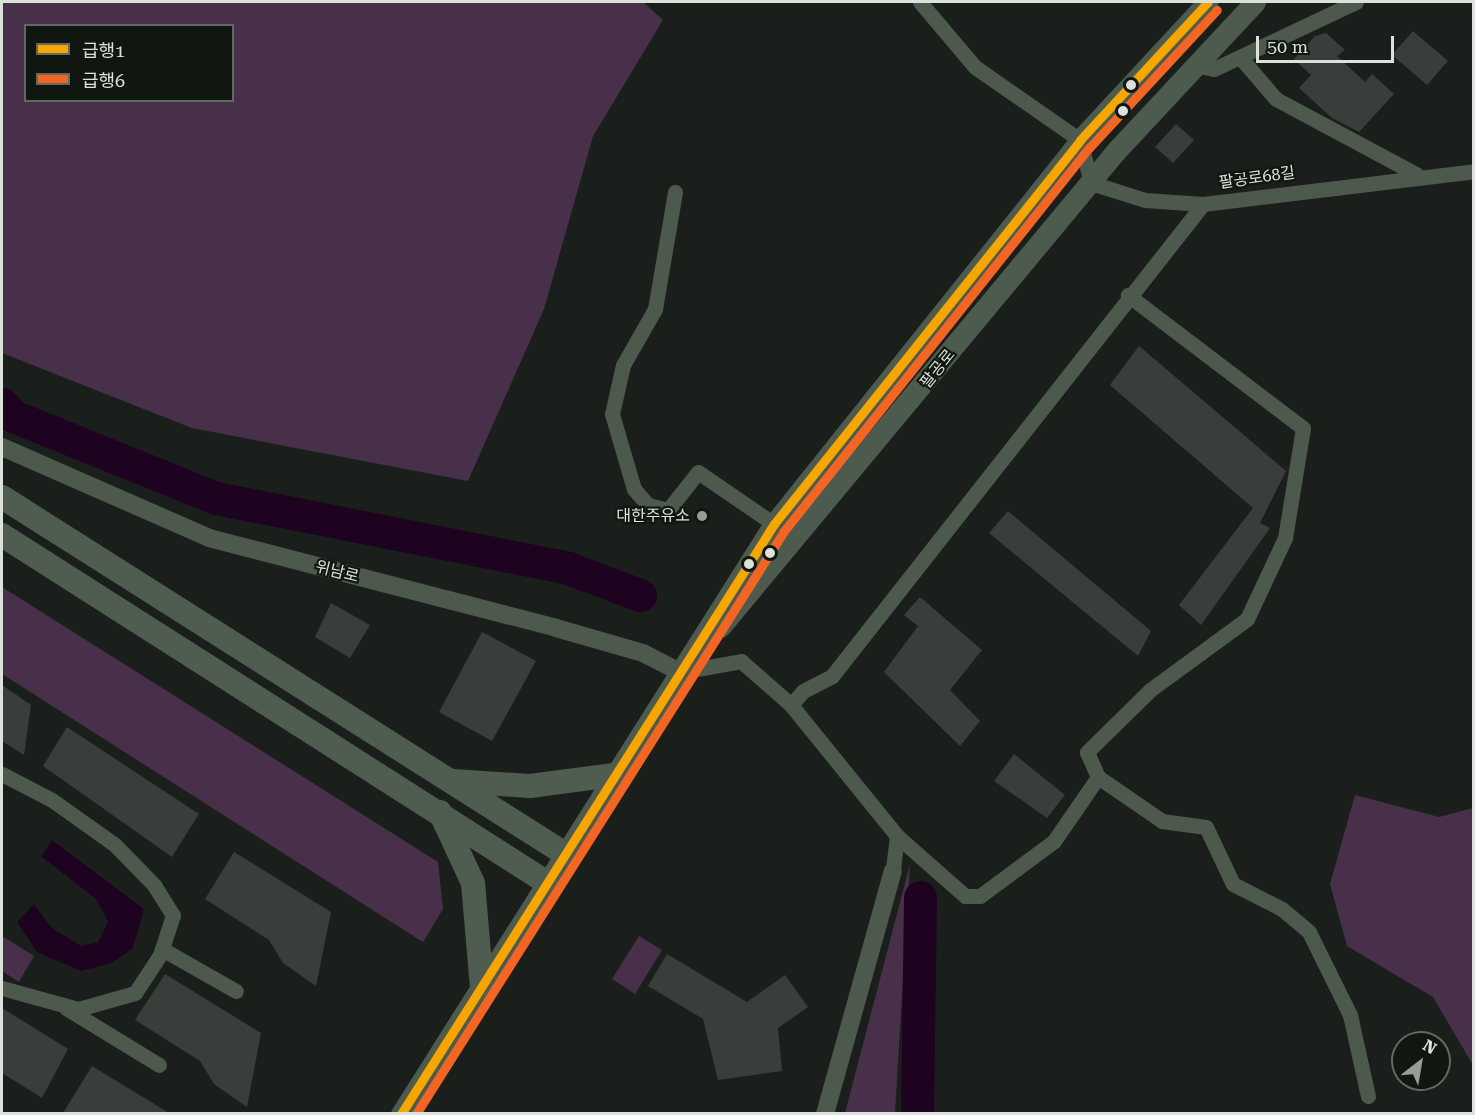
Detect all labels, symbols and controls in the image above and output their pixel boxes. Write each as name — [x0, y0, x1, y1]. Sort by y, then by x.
legend — [24, 24, 234, 102]
scale bar — [1259, 24, 1397, 62]
text: 50 m — [1267, 36, 1308, 57]
text: 급행1 — [82, 40, 125, 61]
text: 급행6 — [82, 70, 125, 91]
unlabelled marker — [1125, 79, 1137, 91]
unlabelled marker — [1117, 105, 1129, 117]
street label: 팔공로68길 — [1218, 163, 1296, 193]
street label: 팔공로 — [917, 346, 959, 392]
place label: 대한주유소 — [616, 506, 690, 526]
marker: 대한주유소 — [695, 509, 709, 523]
unlabelled marker — [764, 547, 776, 559]
street label: 위남로 — [313, 557, 361, 587]
unlabelled marker — [743, 558, 755, 570]
north arrow — [1391, 1031, 1451, 1091]
text: N — [1419, 1036, 1440, 1058]

